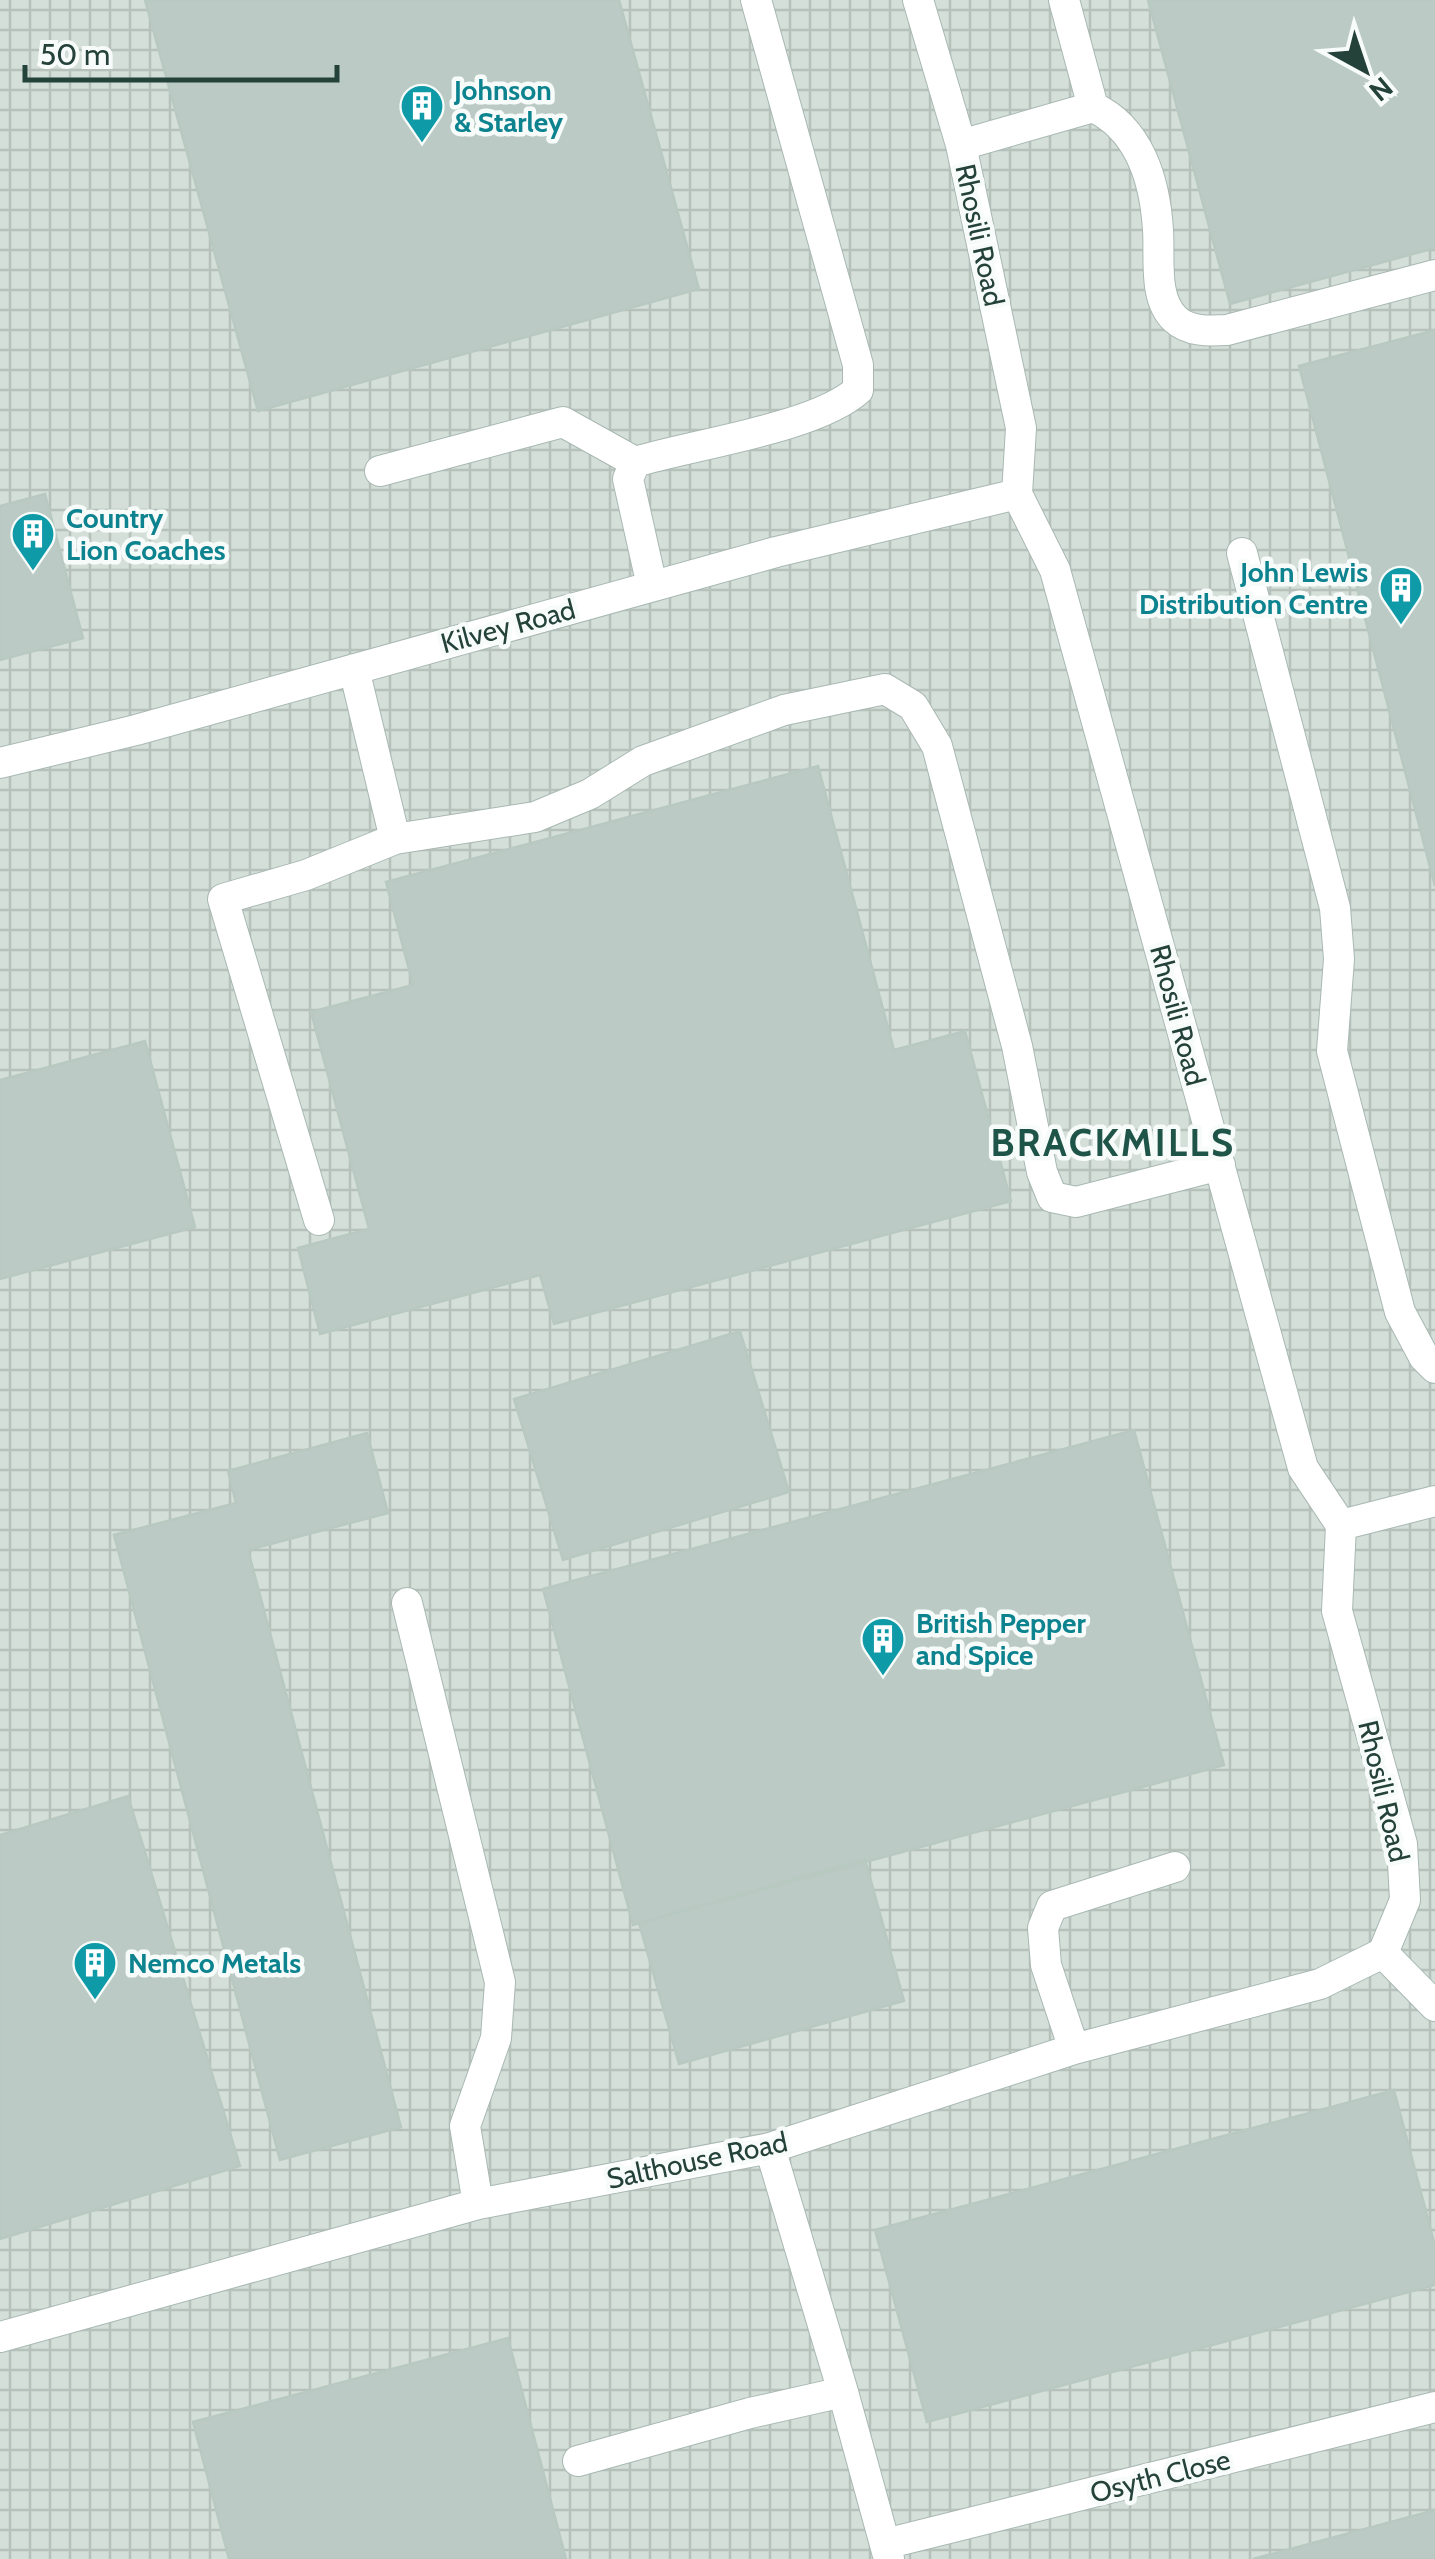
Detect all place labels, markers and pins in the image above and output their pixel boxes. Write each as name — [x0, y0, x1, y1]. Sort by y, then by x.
place label: Johnson & Starley — [453, 73, 563, 139]
building icon: Johnson & Starley — [399, 83, 445, 144]
place label: Country Lion Coaches — [66, 501, 226, 567]
building icon: Country Lion Coaches — [10, 511, 56, 572]
place label: John Lewis Distribution Centre — [1139, 555, 1368, 621]
building icon: John Lewis Distribution Centre — [1378, 565, 1424, 626]
place label: British Pepper and Spice — [916, 1606, 1086, 1672]
building icon: British Pepper and Spice — [860, 1616, 906, 1677]
building icon: Nemco Metals — [72, 1940, 118, 2001]
place label: Nemco Metals — [128, 1946, 301, 1980]

